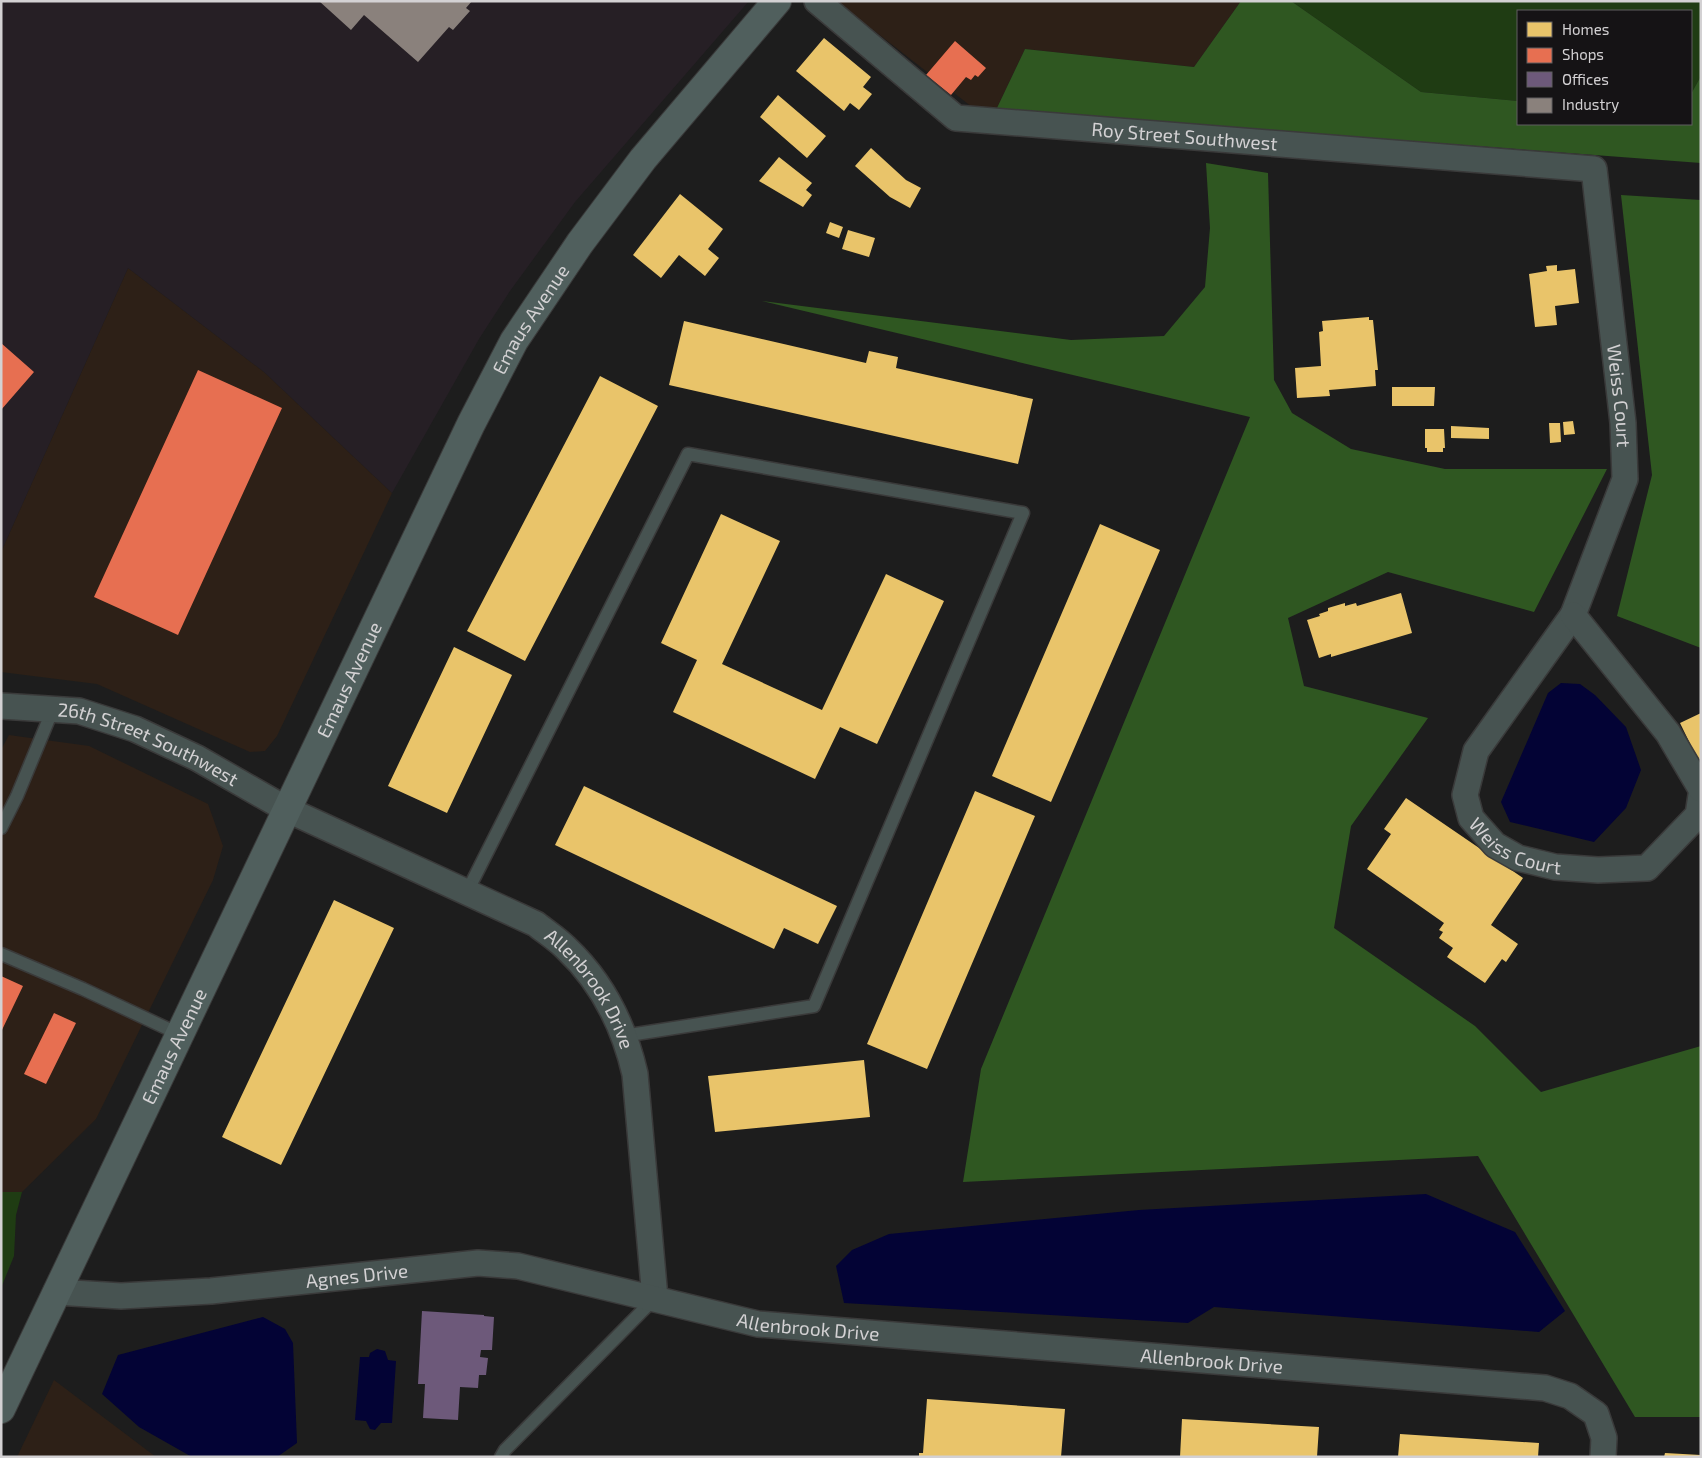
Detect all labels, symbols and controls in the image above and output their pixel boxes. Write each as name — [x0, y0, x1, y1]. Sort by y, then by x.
legend — [1517, 10, 1692, 125]
text: Homes — [1562, 20, 1609, 38]
text: Shops — [1562, 45, 1604, 63]
text: Offices — [1562, 70, 1609, 88]
text: Industry — [1562, 95, 1619, 113]
street label: Roy Street Southwest — [1091, 117, 1279, 155]
street label: Emaus Avenue — [487, 260, 573, 378]
street label: Weiss Court — [1603, 343, 1636, 448]
street label: Emaus Avenue — [311, 618, 386, 741]
street label: 26th Street Southwest — [57, 698, 243, 790]
street label: Weiss Court — [1465, 812, 1562, 878]
street label: Allenbrook Drive — [541, 923, 639, 1052]
street label: Emaus Avenue — [136, 984, 211, 1108]
street label: Agnes Drive — [305, 1258, 409, 1292]
street label: Allenbrook Drive — [735, 1307, 880, 1345]
street label: Allenbrook Drive — [1140, 1343, 1284, 1378]

